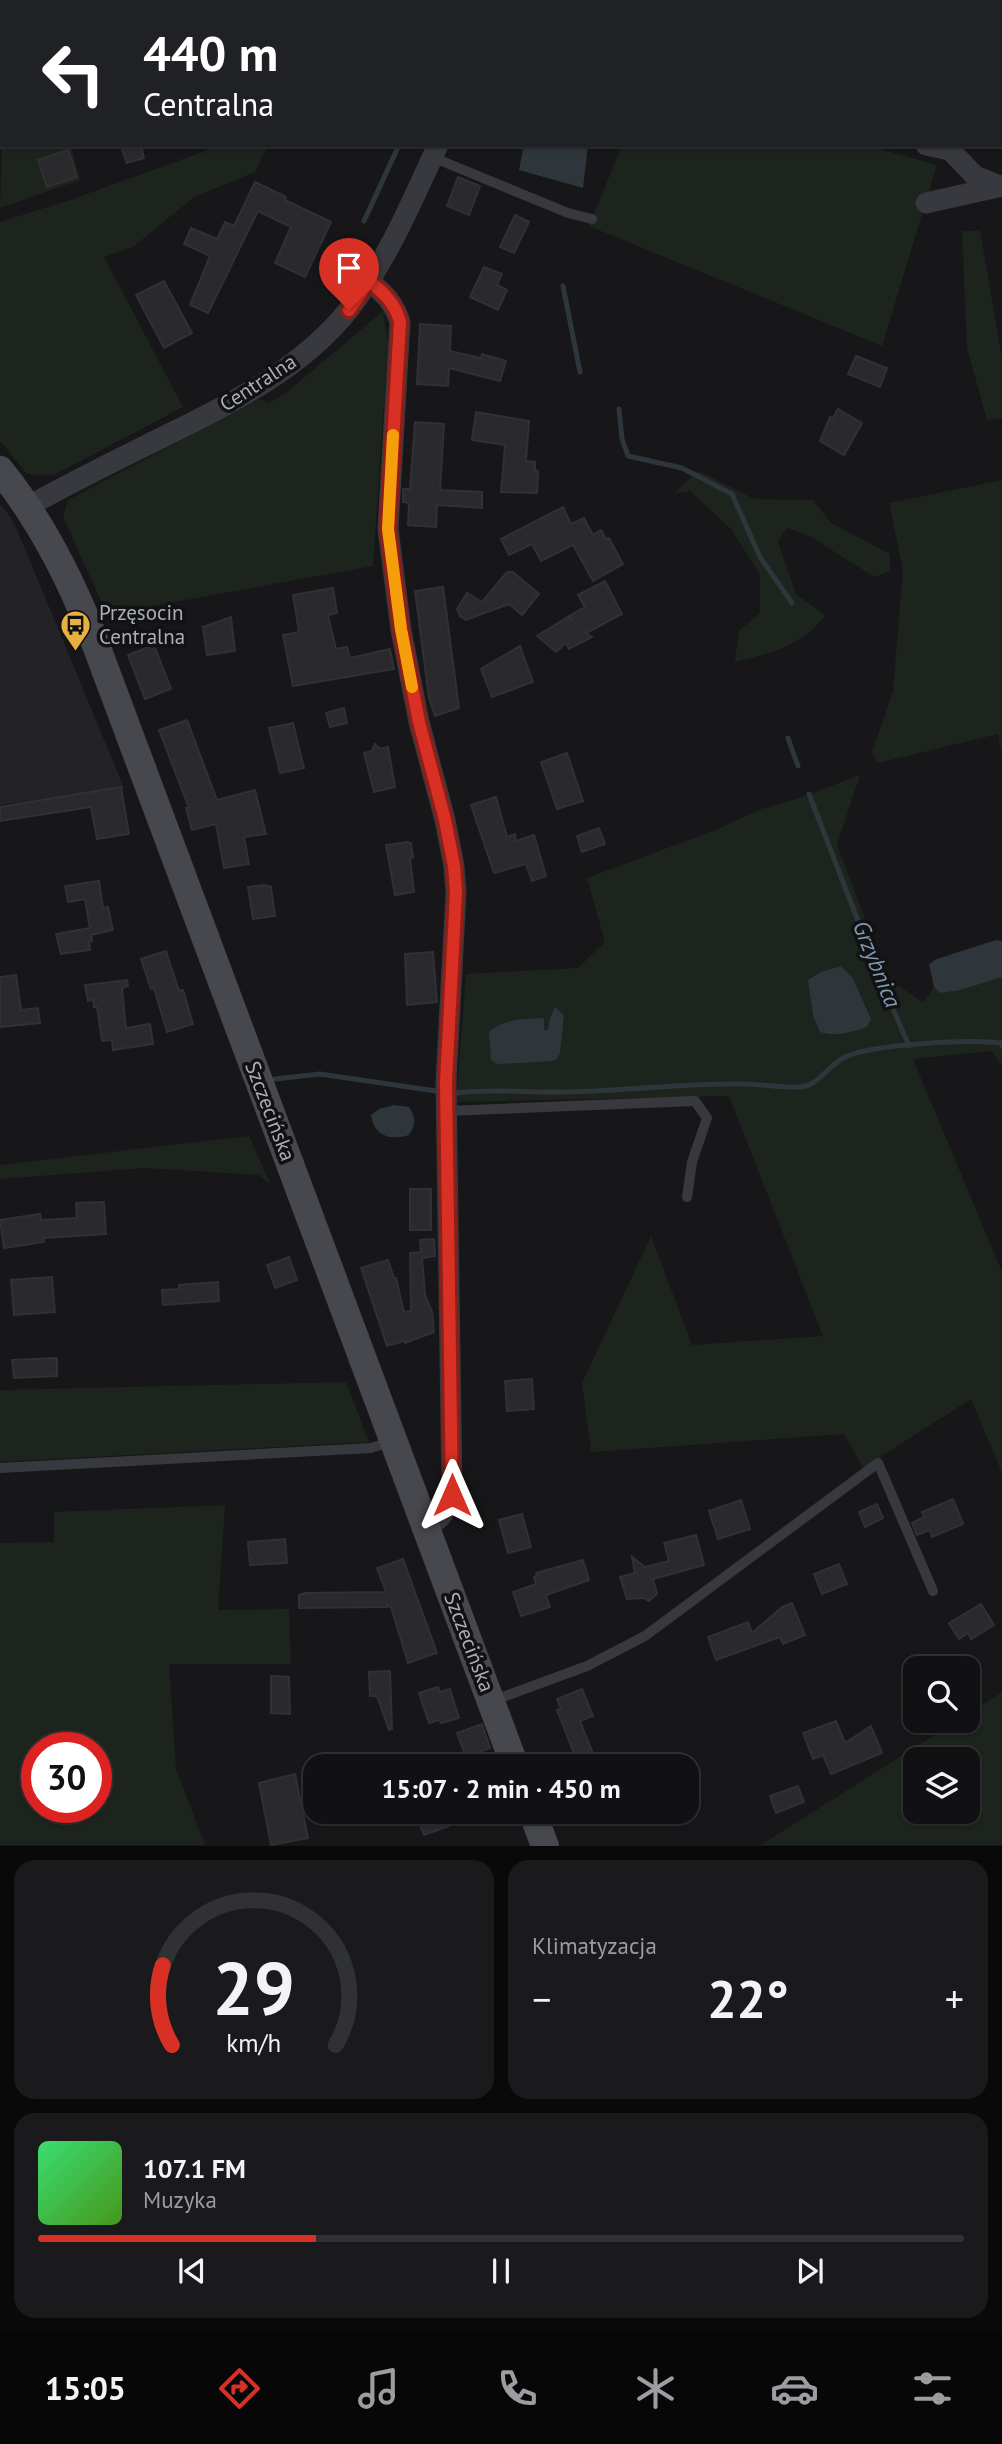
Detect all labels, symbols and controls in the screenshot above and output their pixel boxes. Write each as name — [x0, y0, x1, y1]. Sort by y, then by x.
text: 440 m — [143, 21, 278, 85]
icon: left — [28, 28, 119, 119]
text: Centralna — [143, 83, 274, 125]
pin — [319, 238, 379, 310]
icon: arrive — [330, 249, 368, 287]
street label: Centralna — [214, 348, 301, 417]
place label: Przęsocin Centralna — [99, 599, 185, 650]
bus stop icon: Przęsocin Centralna — [59, 608, 93, 652]
water label: Grzybnica — [847, 916, 908, 1011]
street label: Szczecińska — [239, 1057, 302, 1165]
position arrow — [415, 1458, 489, 1532]
street label: Szczecińska — [438, 1588, 501, 1696]
map controls — [903, 1656, 980, 1824]
button: search — [903, 1656, 980, 1733]
speed limit sign: 30 — [21, 1732, 112, 1823]
button: layers — [903, 1747, 980, 1824]
text: 15:07 · 2 min · 450 m — [381, 1772, 621, 1805]
text: Klimatyzacja — [532, 1931, 657, 1960]
text: 29 — [213, 1942, 295, 2036]
text: 22° — [707, 1965, 789, 2032]
text: − — [532, 1974, 551, 2023]
text: + — [945, 1974, 964, 2023]
text: km/h — [227, 2027, 281, 2059]
text: 107.1 FM — [143, 2152, 246, 2185]
text: Muzyka — [143, 2185, 217, 2214]
icon: previous — [173, 2252, 211, 2290]
icon: pause — [482, 2252, 520, 2290]
icon: next — [791, 2252, 829, 2290]
icon: directions — [215, 2364, 264, 2413]
icon: music — [354, 2364, 403, 2413]
icon: phone — [493, 2364, 542, 2413]
icon: climate — [631, 2364, 680, 2413]
icon: car — [770, 2364, 819, 2413]
icon: filters — [908, 2364, 957, 2413]
text: 15:05 — [45, 2367, 126, 2409]

